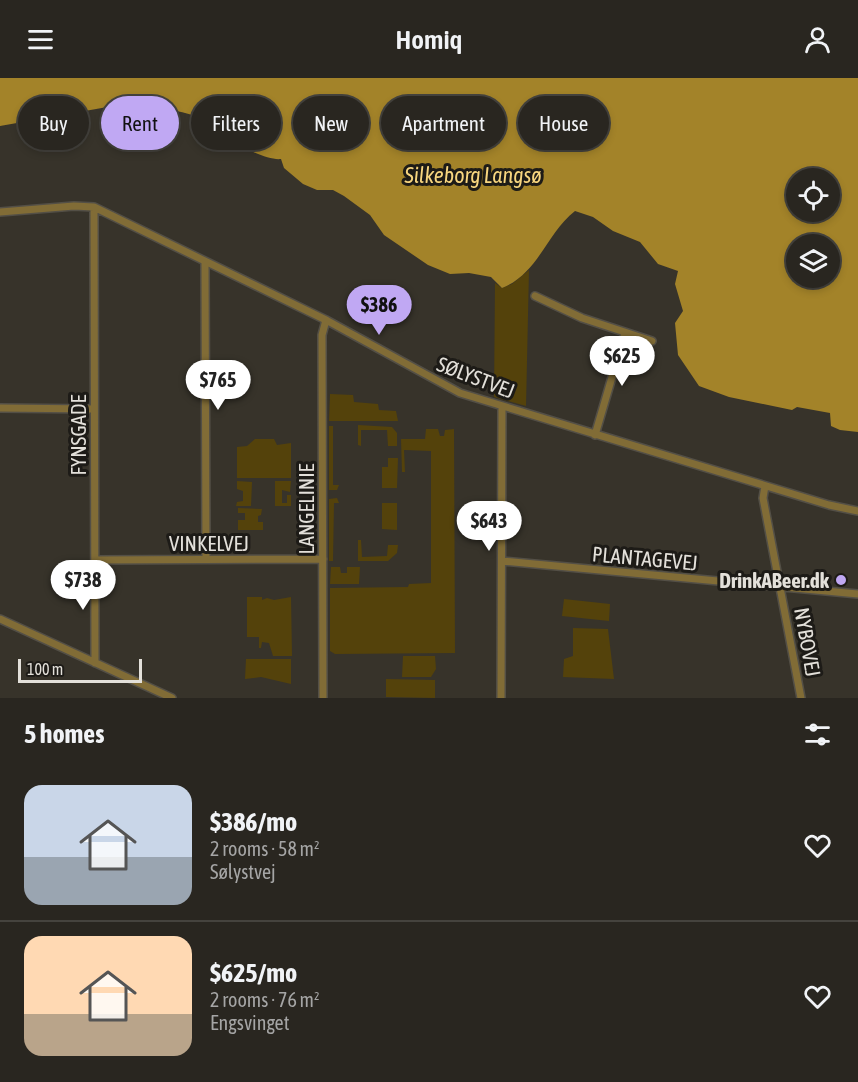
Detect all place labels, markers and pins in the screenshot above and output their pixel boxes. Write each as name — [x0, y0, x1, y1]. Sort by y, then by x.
pin: $386 — [343, 285, 415, 336]
pin: $625 — [586, 336, 658, 387]
pin: $765 — [182, 360, 254, 411]
pin: $643 — [453, 501, 525, 552]
pin: $738 — [47, 560, 119, 611]
place label: DrinkABeer.dk — [719, 568, 830, 592]
marker: DrinkABeer.dk — [834, 573, 848, 587]

